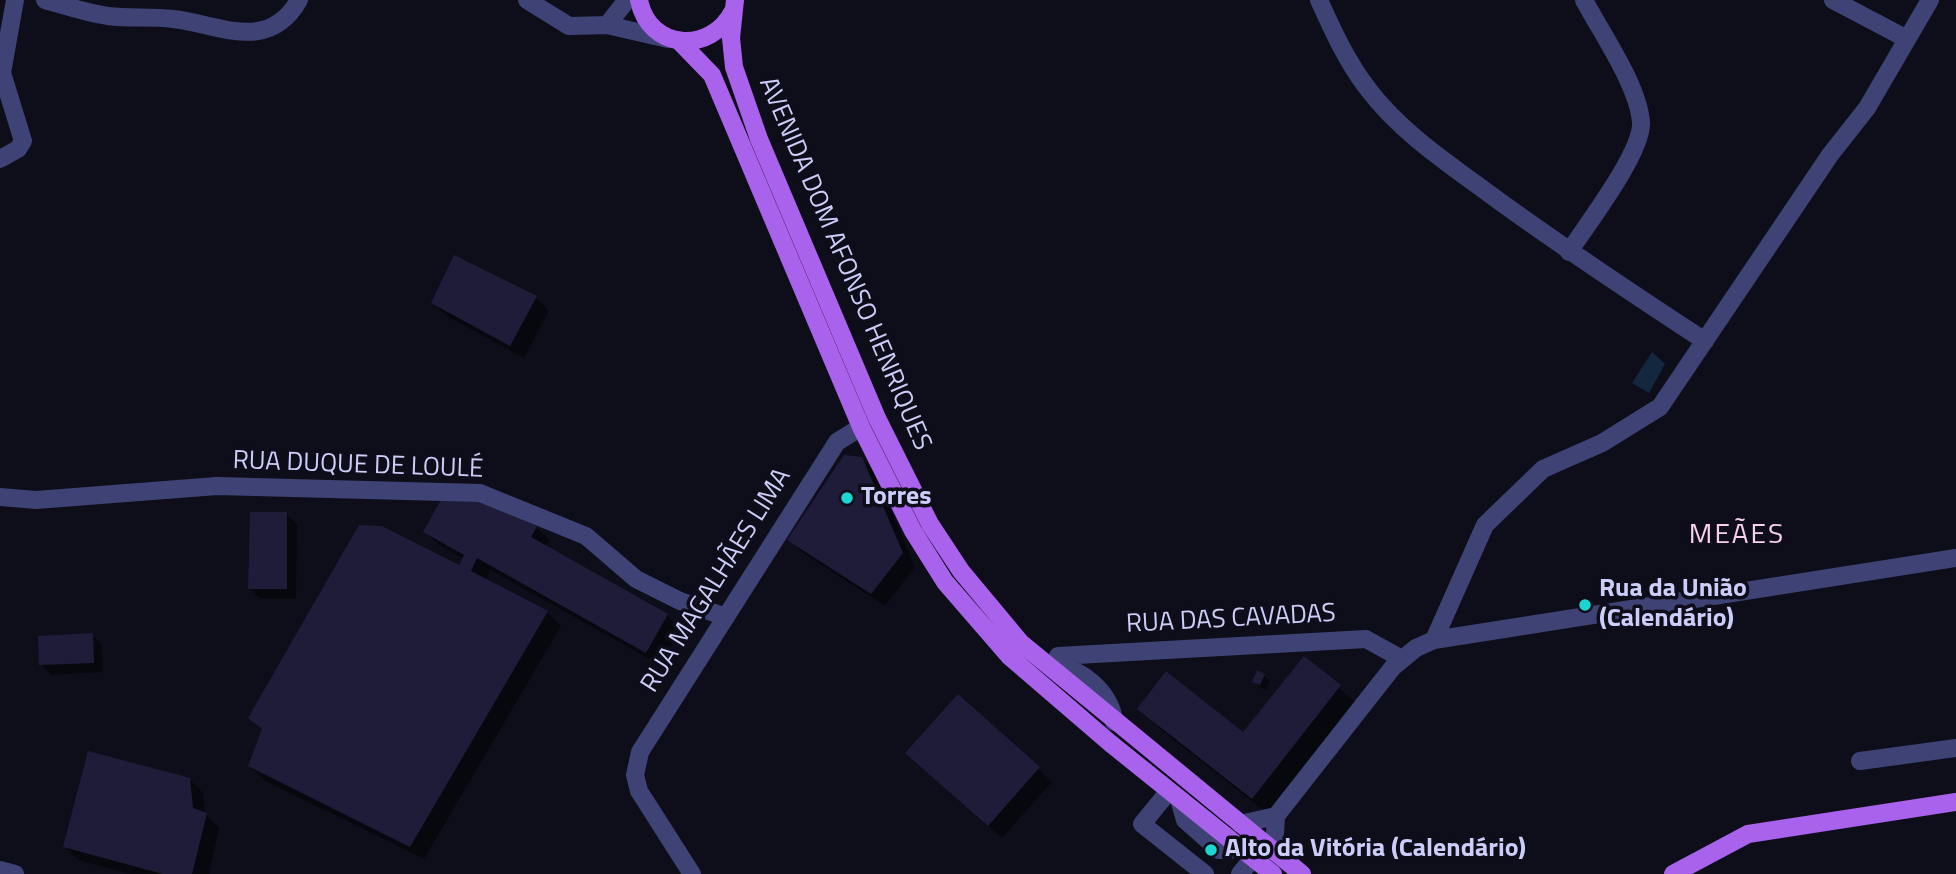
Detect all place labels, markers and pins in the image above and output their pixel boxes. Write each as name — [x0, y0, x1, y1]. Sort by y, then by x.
place label: Torres — [861, 482, 932, 514]
marker: Torres — [839, 490, 855, 506]
place label: Rua da União (Calendário) — [1599, 574, 1747, 636]
marker: Rua da União (Calendário) — [1577, 597, 1593, 613]
place label: Alto da Vitória (Calendário) — [1225, 834, 1526, 866]
marker: Alto da Vitória (Calendário) — [1203, 842, 1219, 858]

